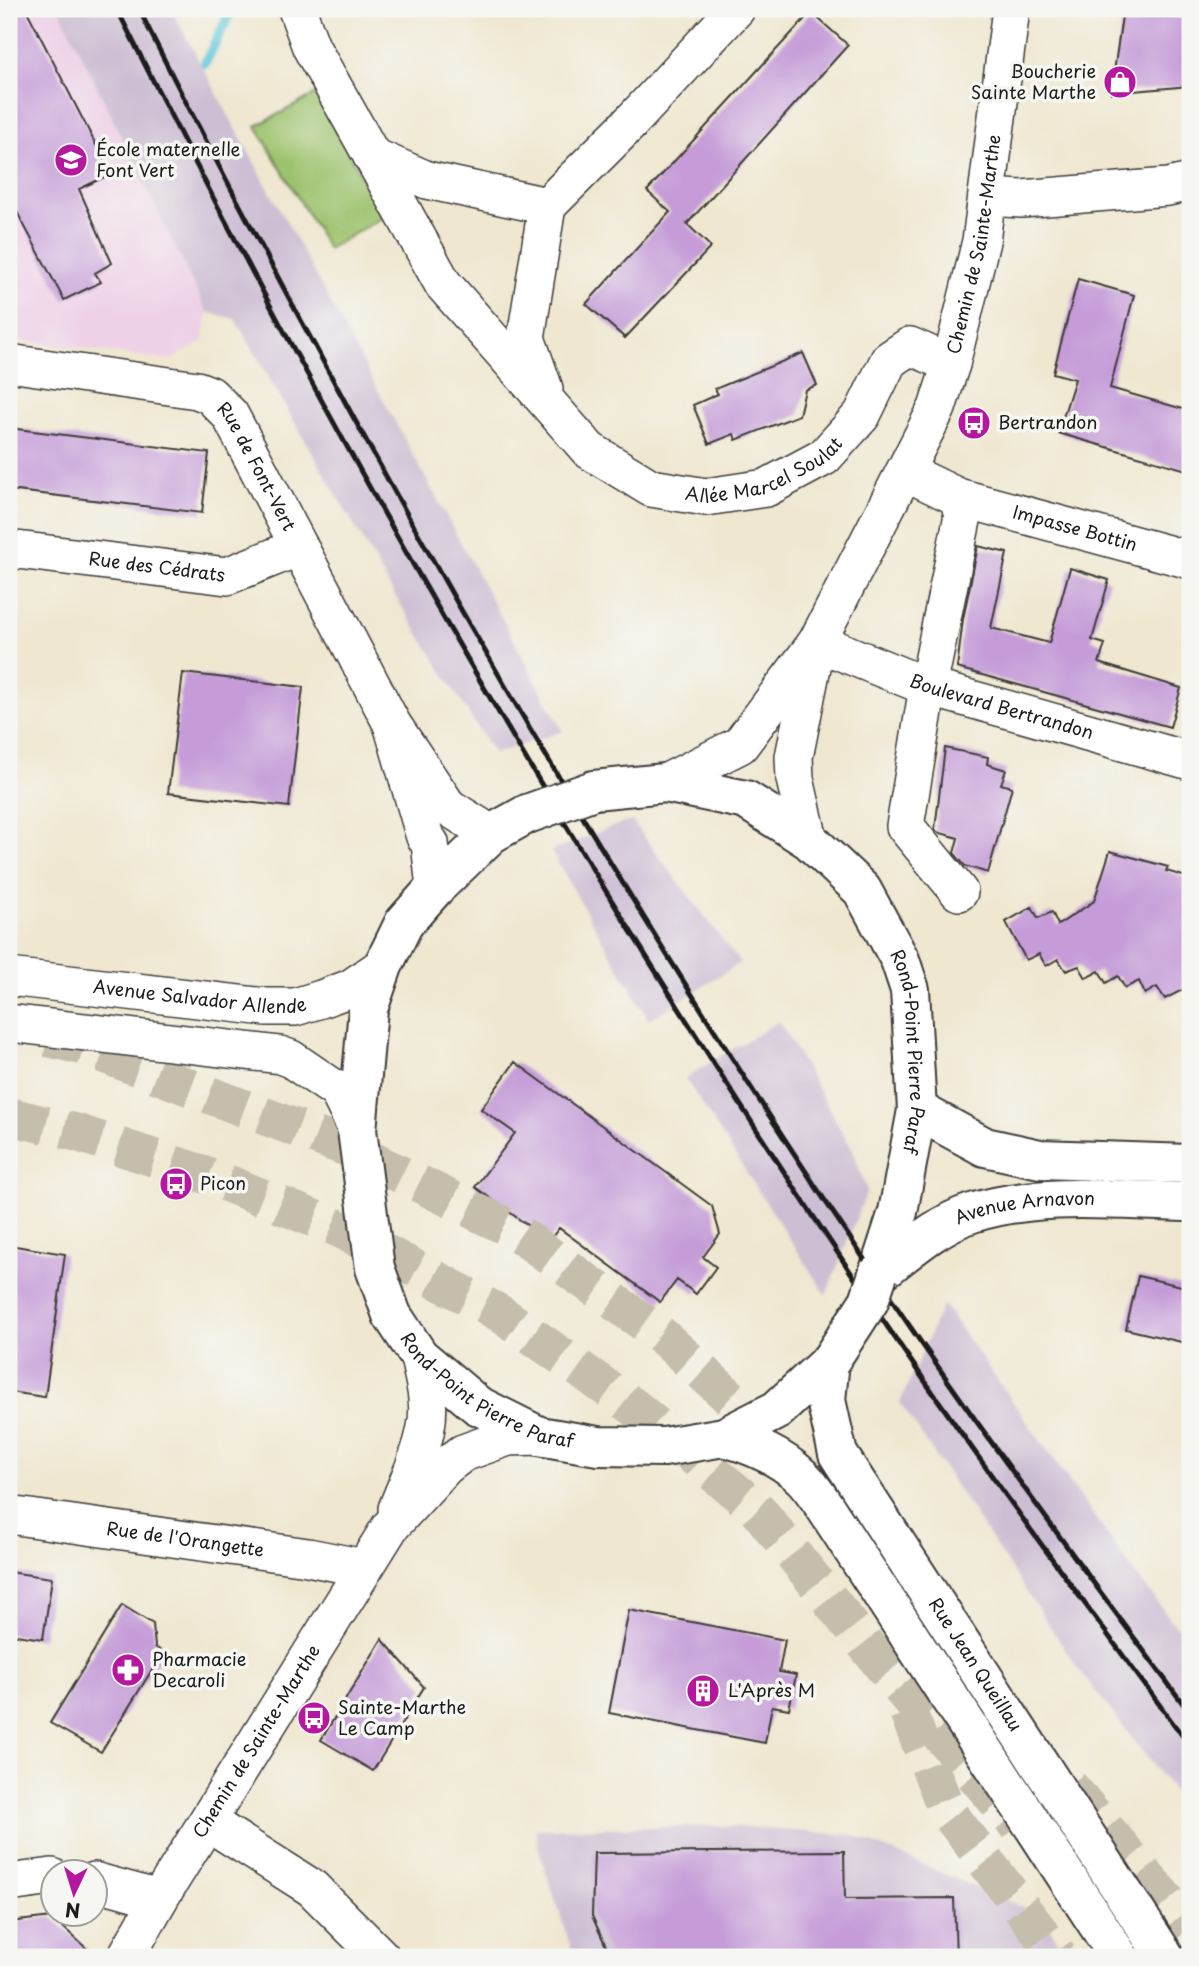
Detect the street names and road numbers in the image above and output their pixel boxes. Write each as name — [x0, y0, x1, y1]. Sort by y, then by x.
street label: Chemin de Sainte-Marthe — [939, 133, 1007, 357]
street label: Rue de Font-Vert — [212, 395, 303, 535]
street label: Allée Marcel Soulat — [684, 430, 848, 509]
street label: Impasse Bottin — [1010, 497, 1140, 557]
street label: Rue des Cédrats — [87, 544, 227, 588]
street label: Boulevard Bertrandon — [906, 666, 1097, 745]
street label: Rond-Point Pierre Paraf — [885, 944, 932, 1158]
street label: Avenue Salvador Allende — [92, 972, 310, 1019]
street label: Avenue Arnavon — [950, 1184, 1095, 1230]
street label: Rond-Point Pierre Paraf — [395, 1326, 578, 1454]
street label: Rue de l'Orangette — [105, 1514, 266, 1563]
street label: Rue Jean Queillau — [923, 1592, 1030, 1736]
street label: Chemin de Sainte-Marthe — [185, 1639, 326, 1843]

